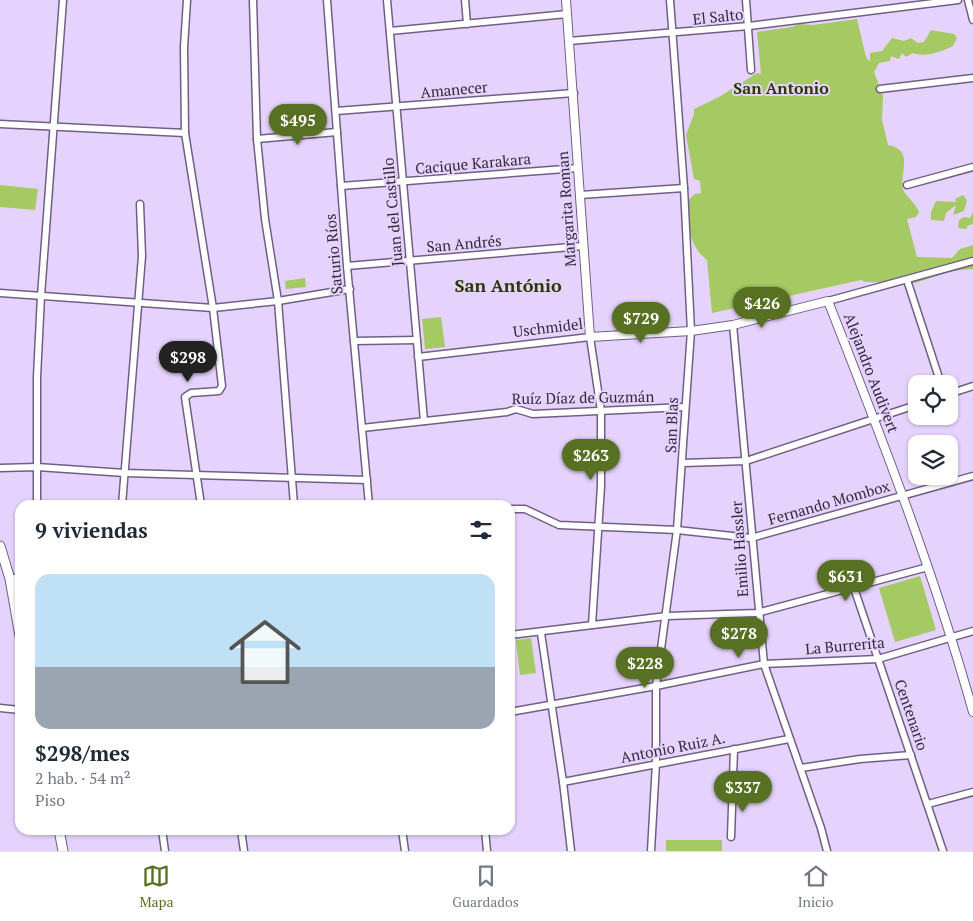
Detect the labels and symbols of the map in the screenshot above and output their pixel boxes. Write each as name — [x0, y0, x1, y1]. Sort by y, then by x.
street label: El Salto — [692, 3, 744, 29]
street label: Amanecer — [420, 76, 489, 102]
district label: San Antonio — [733, 77, 829, 99]
pin: $495 — [268, 104, 328, 146]
street label: Cacique Karakara — [414, 148, 532, 178]
street label: Margarita Roman — [552, 151, 580, 268]
street label: Juan del Castillo — [377, 157, 407, 267]
street label: Saturio Ríos — [320, 213, 346, 295]
street label: San Andrés — [426, 230, 502, 256]
district label: San António — [454, 273, 562, 297]
pin: $426 — [732, 286, 792, 329]
pin: $729 — [611, 302, 671, 344]
street label: Alejandro Audivert — [840, 310, 904, 436]
street label: Uschmidel — [512, 313, 584, 341]
pin: $298 — [158, 340, 218, 383]
street label: Ruíz Díaz de Guzmán — [512, 386, 654, 408]
street label: San Blas — [660, 397, 682, 453]
pin: $263 — [561, 438, 621, 481]
street label: Fernando Mombox — [766, 475, 892, 529]
street label: Emilio Hassler — [726, 500, 752, 598]
pin: $631 — [816, 560, 876, 602]
pin: $278 — [709, 616, 769, 659]
street label: La Burrerita — [804, 632, 886, 658]
pin: $228 — [615, 646, 675, 689]
street label: Centenario — [890, 676, 933, 753]
street label: Antonio Ruiz A. — [619, 727, 727, 767]
pin: $337 — [713, 770, 773, 813]

